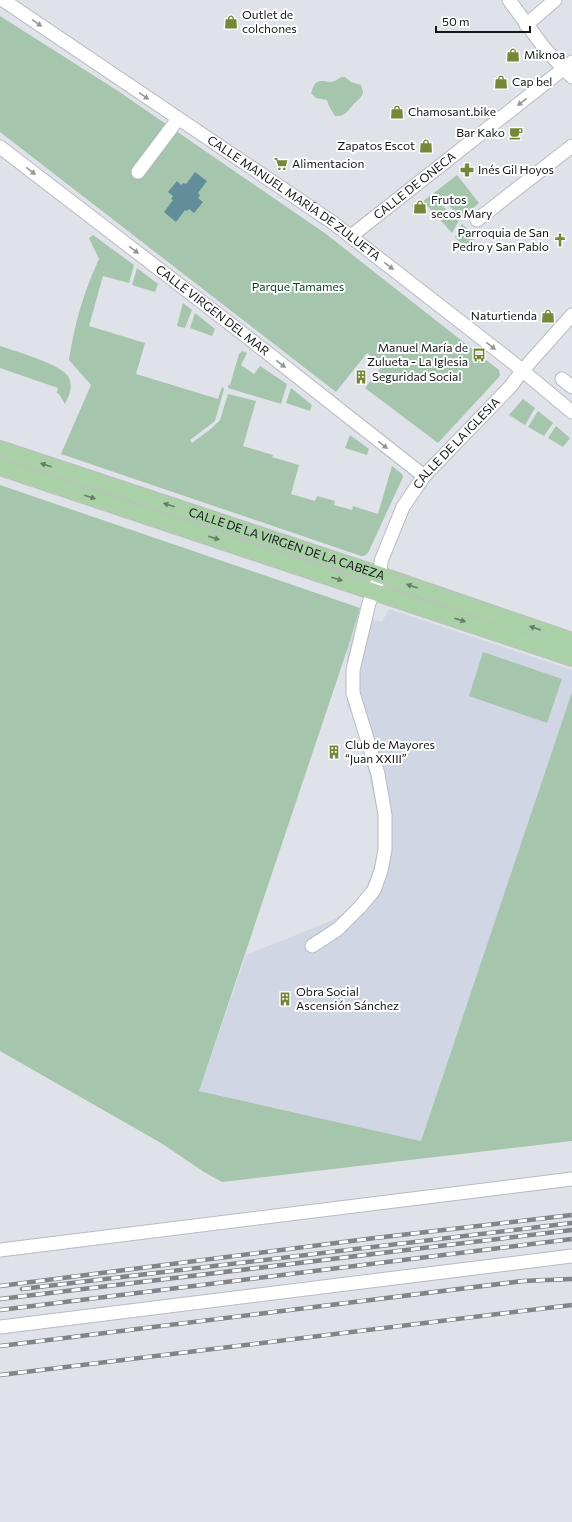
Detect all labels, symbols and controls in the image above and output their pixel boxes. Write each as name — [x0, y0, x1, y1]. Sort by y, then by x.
place label: Outlet de colchones — [242, 7, 297, 35]
scale bar — [436, 8, 530, 34]
shop icon: Outlet de colchones — [223, 14, 239, 30]
text: 50 m — [442, 14, 470, 28]
one-way arrow — [32, 19, 42, 27]
shop icon: Miknoa — [505, 47, 521, 63]
place label: Miknoa — [524, 47, 565, 61]
shop icon: Cap bel — [493, 74, 509, 90]
place label: Cap bel — [512, 74, 552, 88]
one-way arrow — [139, 92, 149, 100]
one-way arrow — [516, 97, 527, 106]
shop icon: Chamosant.bike — [389, 104, 405, 120]
place label: Chamosant.bike — [408, 104, 496, 118]
place label: Bar Kako — [456, 125, 505, 139]
cafe icon: Bar Kako — [508, 125, 524, 141]
street label: CALLE MANUEL MARÍA DE ZULUETA — [205, 132, 384, 263]
place label: Zapatos Escot — [337, 138, 415, 152]
shop icon: Zapatos Escot — [418, 138, 434, 154]
street label: CALLE DE ONECA — [370, 149, 458, 222]
supermarket icon: Alimentacion — [273, 156, 289, 172]
place label: Alimentacion — [292, 156, 364, 170]
pharmacy icon: Inés Gil Hoyos — [459, 162, 475, 178]
place label: Inés Gil Hoyos — [478, 162, 554, 176]
one-way arrow — [25, 167, 36, 175]
place label: Frutos secos Mary — [431, 192, 492, 220]
shop icon: Frutos secos Mary — [412, 199, 428, 215]
place label: Parroquia de San Pedro y San Pablo — [452, 225, 549, 253]
church icon: Parroquia de San Pedro y San Pablo — [552, 232, 568, 248]
one-way arrow — [128, 246, 139, 255]
street label: CALLE VIRGEN DEL MAR — [154, 261, 273, 358]
one-way arrow — [384, 261, 395, 270]
park label: Parque Tamames — [252, 279, 344, 293]
place label: Naturtienda — [471, 308, 537, 322]
shop icon: Naturtienda — [540, 308, 556, 324]
place label: Manuel María de Zulueta - La Iglesia — [367, 340, 468, 368]
one-way arrow — [486, 342, 497, 350]
bus stop icon: Manuel María de Zulueta - La Iglesia — [471, 347, 487, 363]
one-way arrow — [275, 360, 286, 369]
building icon: Seguridad Social — [353, 369, 369, 385]
place label: Seguridad Social — [372, 369, 461, 383]
street label: CALLE DE LA IGLESIA — [409, 394, 502, 491]
one-way arrow — [378, 440, 389, 449]
one-way arrow — [39, 461, 51, 467]
one-way arrow — [85, 494, 97, 500]
one-way arrow — [163, 502, 175, 508]
street label: CALLE DE LA VIRGEN DE LA CABEZA — [187, 504, 387, 582]
one-way arrow — [208, 535, 220, 541]
one-way arrow — [331, 577, 343, 583]
one-way arrow — [406, 582, 418, 588]
one-way arrow — [455, 618, 467, 624]
one-way arrow — [529, 625, 541, 631]
place label: Club de Mayores “Juan XXIII” — [345, 737, 435, 766]
building icon: Club de Mayores “Juan XXIII” — [326, 744, 342, 760]
place label: Obra Social Ascensión Sánchez — [296, 984, 399, 1012]
building icon: Obra Social Ascensión Sánchez — [277, 991, 293, 1007]

